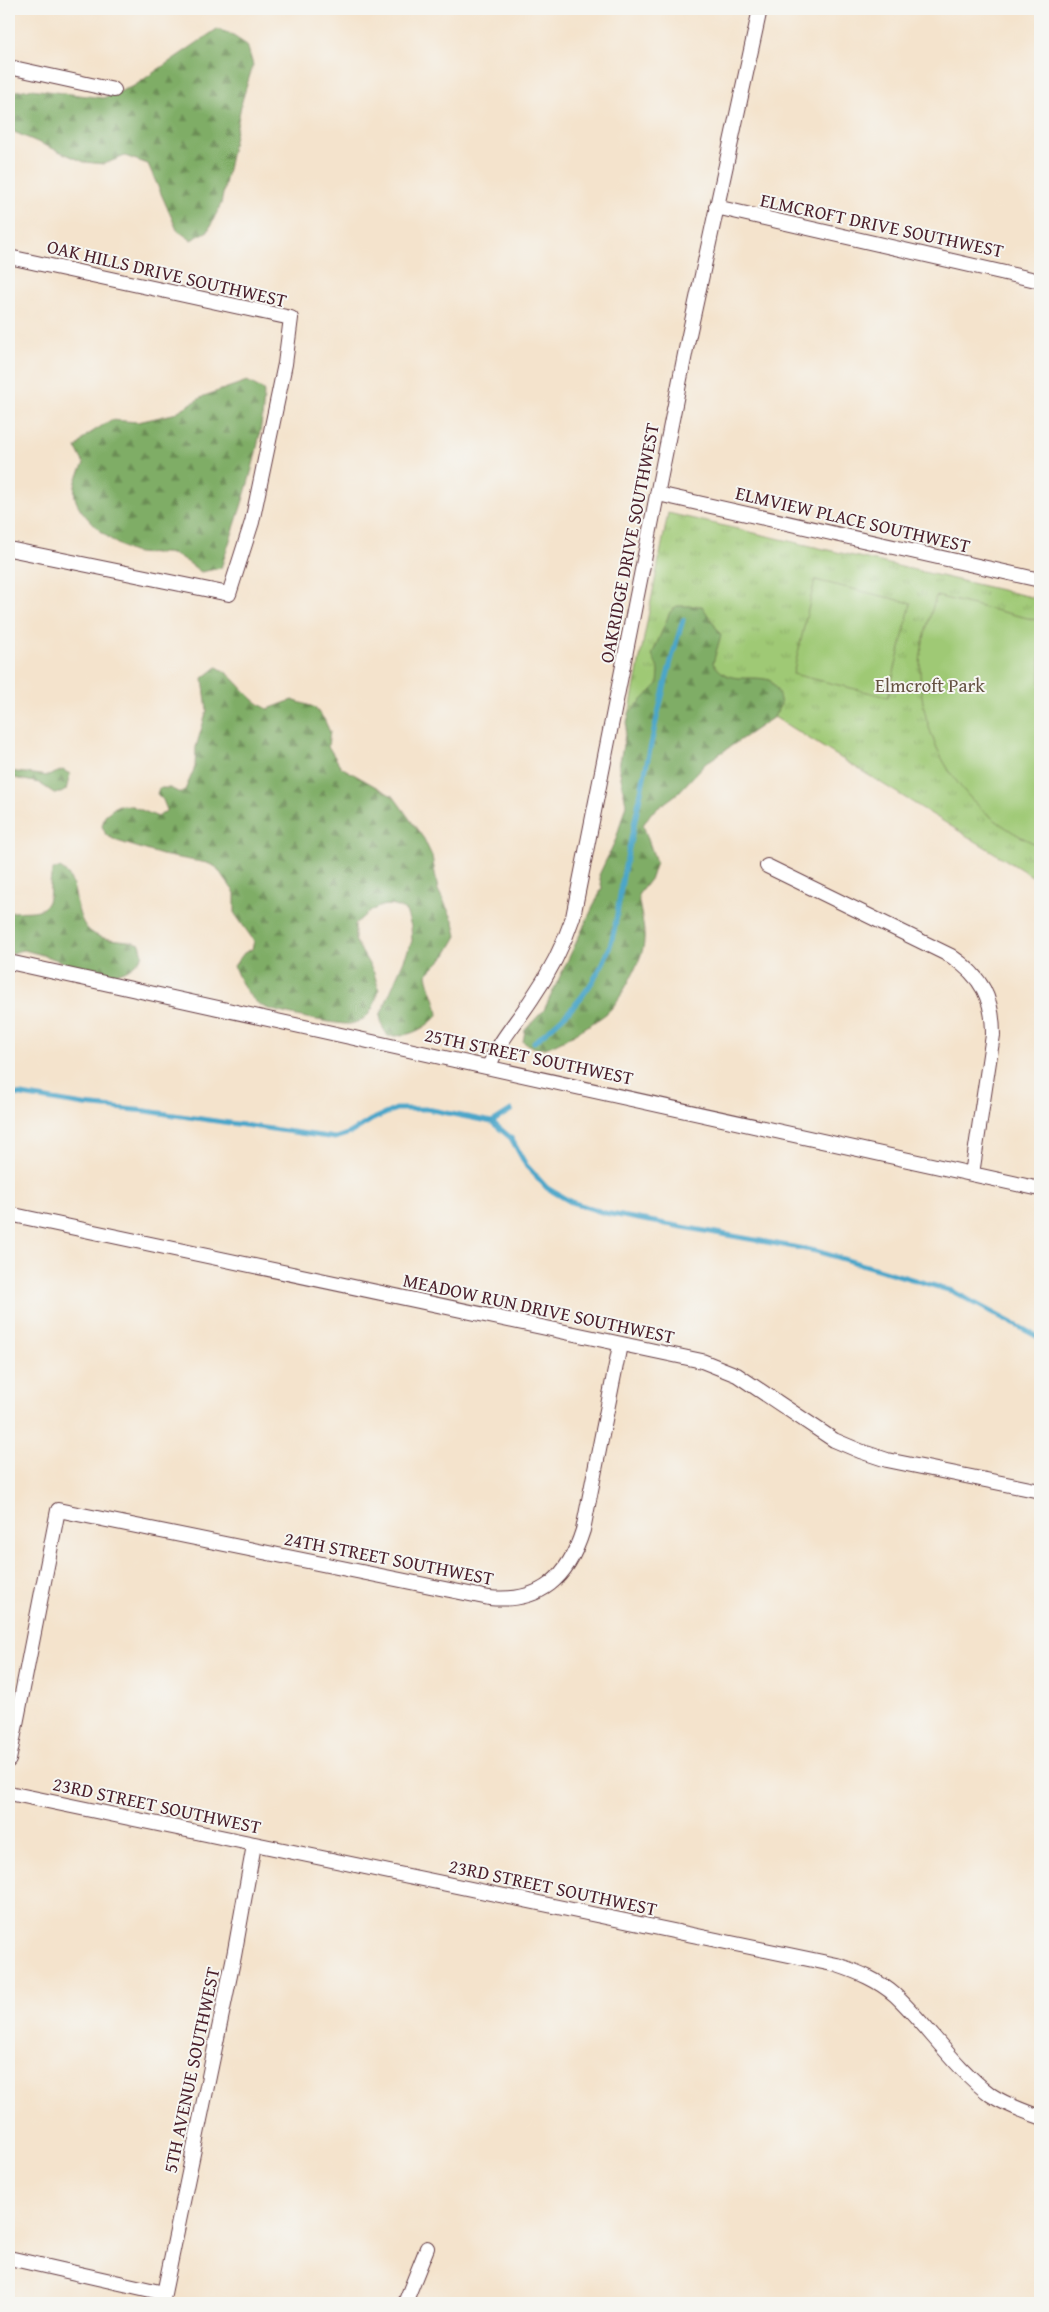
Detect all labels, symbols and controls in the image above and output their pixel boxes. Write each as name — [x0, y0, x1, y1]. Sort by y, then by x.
street label: ELMCROFT DRIVE SOUTHWEST — [758, 186, 1007, 265]
street label: OAK HILLS DRIVE SOUTHWEST — [44, 232, 290, 314]
street label: OAKRIDGE DRIVE SOUTHWEST — [592, 420, 666, 665]
street label: ELMVIEW PLACE SOUTHWEST — [733, 478, 973, 560]
park label: Elmcroft Park — [875, 671, 985, 699]
street label: 25TH STREET SOUTHWEST — [422, 1020, 636, 1092]
street label: MEADOW RUN DRIVE SOUTHWEST — [401, 1266, 678, 1351]
street label: 24TH STREET SOUTHWEST — [282, 1524, 497, 1592]
street label: 23RD STREET SOUTHWEST — [50, 1769, 264, 1841]
street label: 23RD STREET SOUTHWEST — [446, 1851, 660, 1923]
street label: 5TH AVENUE SOUTHWEST — [156, 1964, 227, 2175]

